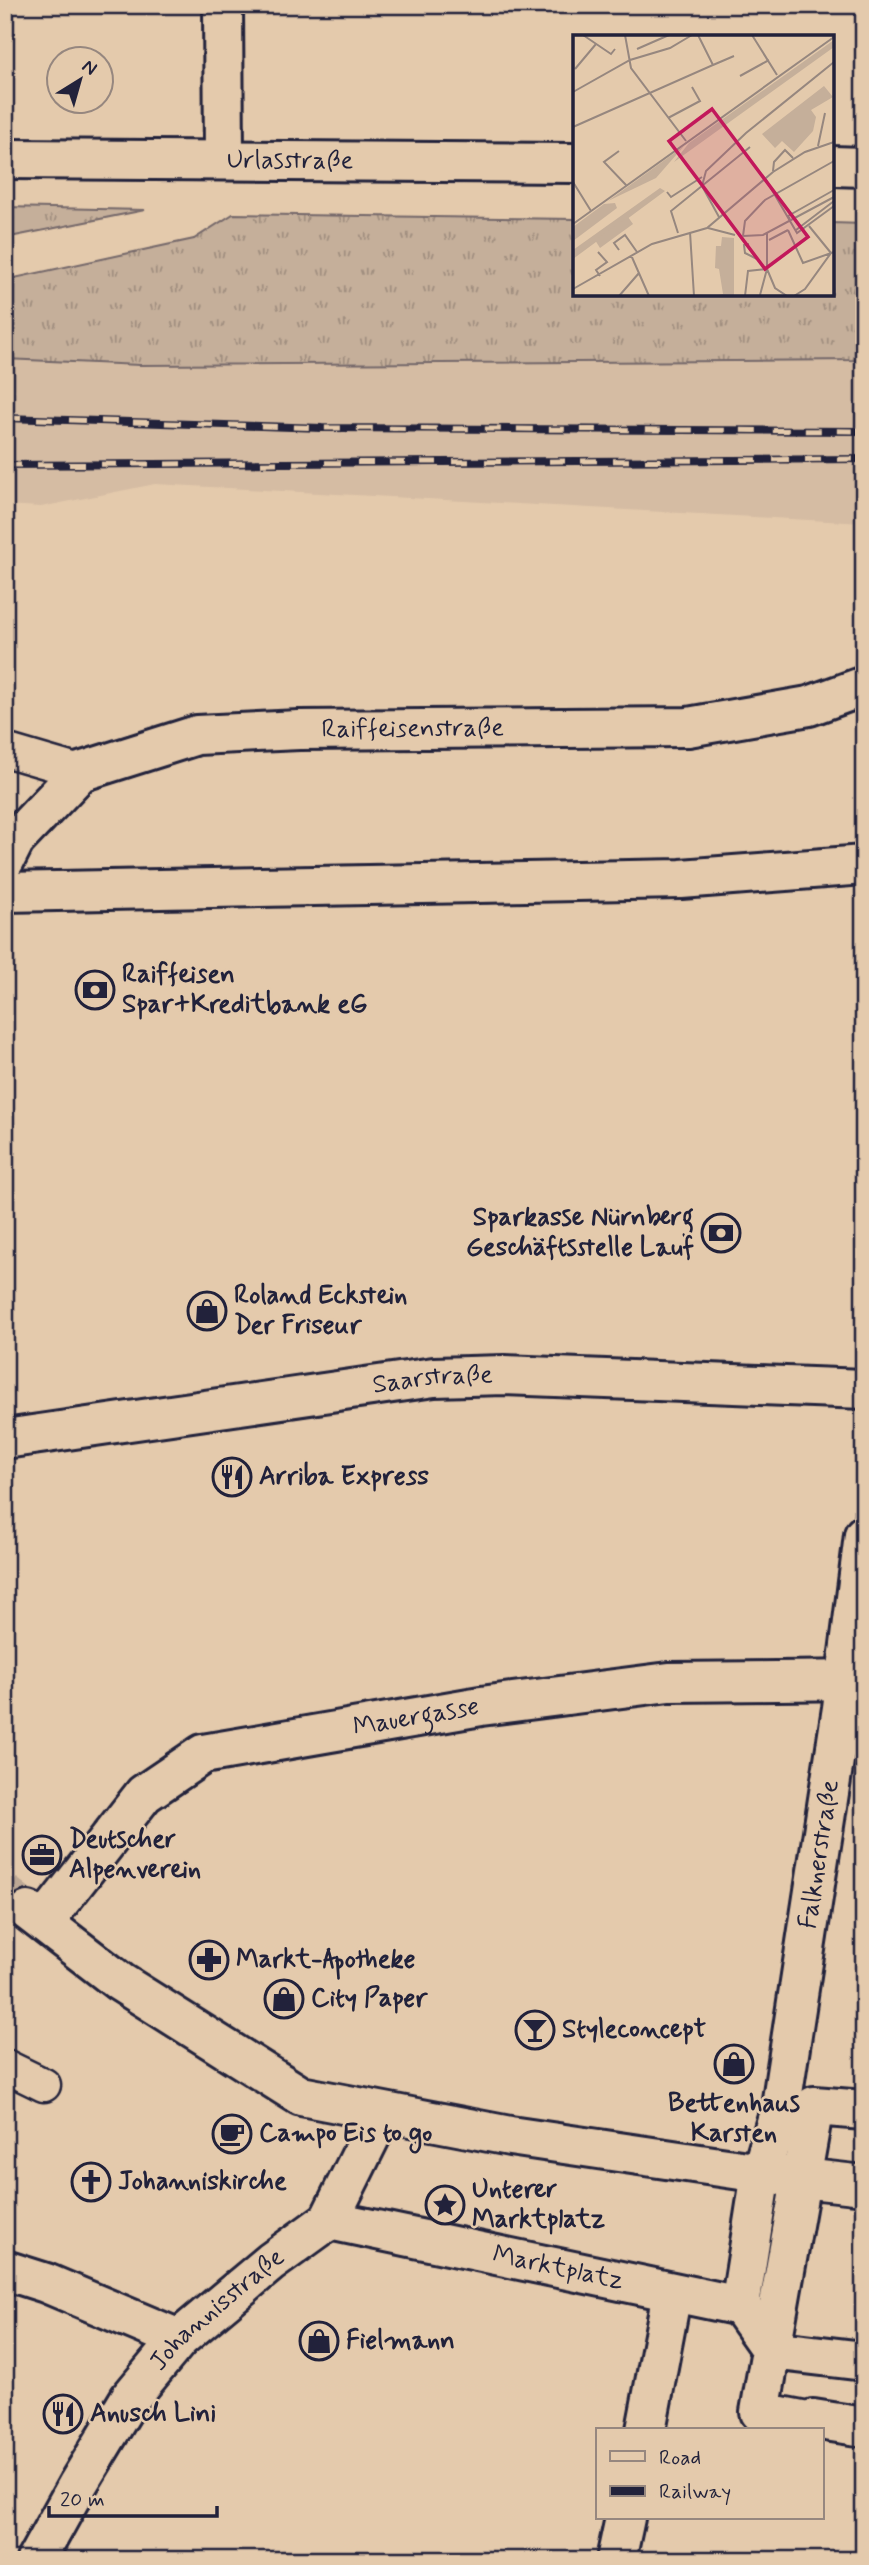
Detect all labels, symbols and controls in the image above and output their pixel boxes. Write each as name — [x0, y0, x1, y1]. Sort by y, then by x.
inset map — [573, 35, 834, 296]
north arrow — [46, 46, 116, 116]
text: N — [77, 54, 102, 81]
street label: Urlasstraße — [227, 144, 354, 178]
street label: Raiffeisenstraße — [321, 711, 504, 747]
place label: Raiffeisen Spar+Kreditbank eG — [122, 958, 367, 1022]
bank icon: Raiffeisen Spar+Kreditbank eG — [74, 969, 116, 1011]
place label: Sparkasse Nürnberg Geschäftsstelle Lauf — [466, 1201, 694, 1265]
bank icon: Sparkasse Nürnberg Geschäftsstelle Lauf — [700, 1212, 742, 1254]
place label: Roland Eckstein Der Friseur — [234, 1279, 407, 1343]
shop icon: Roland Eckstein Der Friseur — [186, 1290, 228, 1332]
street label: Saarstraße — [370, 1358, 494, 1403]
restaurant icon: Arriba Express — [211, 1456, 253, 1498]
place label: Arriba Express — [259, 1460, 429, 1494]
street label: Mauergasse — [350, 1690, 482, 1745]
street label: Falknerstraße — [791, 1777, 848, 1931]
place label: Deutscher Alpenverein — [69, 1823, 201, 1887]
office icon: Deutscher Alpenverein — [21, 1834, 63, 1876]
pharmacy icon: Markt-Apotheke — [188, 1939, 230, 1981]
place label: Markt-Apotheke — [236, 1943, 415, 1980]
shop icon: City Paper — [263, 1978, 305, 2020]
place label: City Paper — [311, 1982, 428, 2016]
bar icon: Styleconcept — [514, 2009, 556, 2051]
place label: Styleconcept — [562, 2013, 706, 2047]
shop icon: Bettenhaus Karsten — [713, 2043, 755, 2085]
place label: Bettenhaus Karsten — [668, 2087, 800, 2151]
cafe icon: Campo Eis to go — [211, 2113, 253, 2155]
place label: Campo Eis to go — [259, 2117, 432, 2154]
church icon: Johanniskirche — [70, 2161, 112, 2203]
place label: Johanniskirche — [118, 2165, 287, 2199]
place label: Unterer Marktplatz — [472, 2173, 605, 2237]
place icon: Unterer Marktplatz — [424, 2184, 466, 2226]
street label: Marktplatz — [489, 2238, 627, 2298]
street label: Johannisstraße — [142, 2240, 292, 2378]
shop icon: Fielmann — [298, 2320, 340, 2362]
place label: Fielmann — [346, 2324, 455, 2358]
restaurant icon: Anusch Lini — [42, 2393, 84, 2435]
place label: Anusch Lini — [90, 2397, 216, 2431]
legend — [596, 2428, 824, 2520]
text: Road — [659, 2444, 701, 2472]
scale bar — [49, 2474, 217, 2518]
text: Railway — [659, 2478, 731, 2506]
text: 20 m — [60, 2486, 105, 2514]

